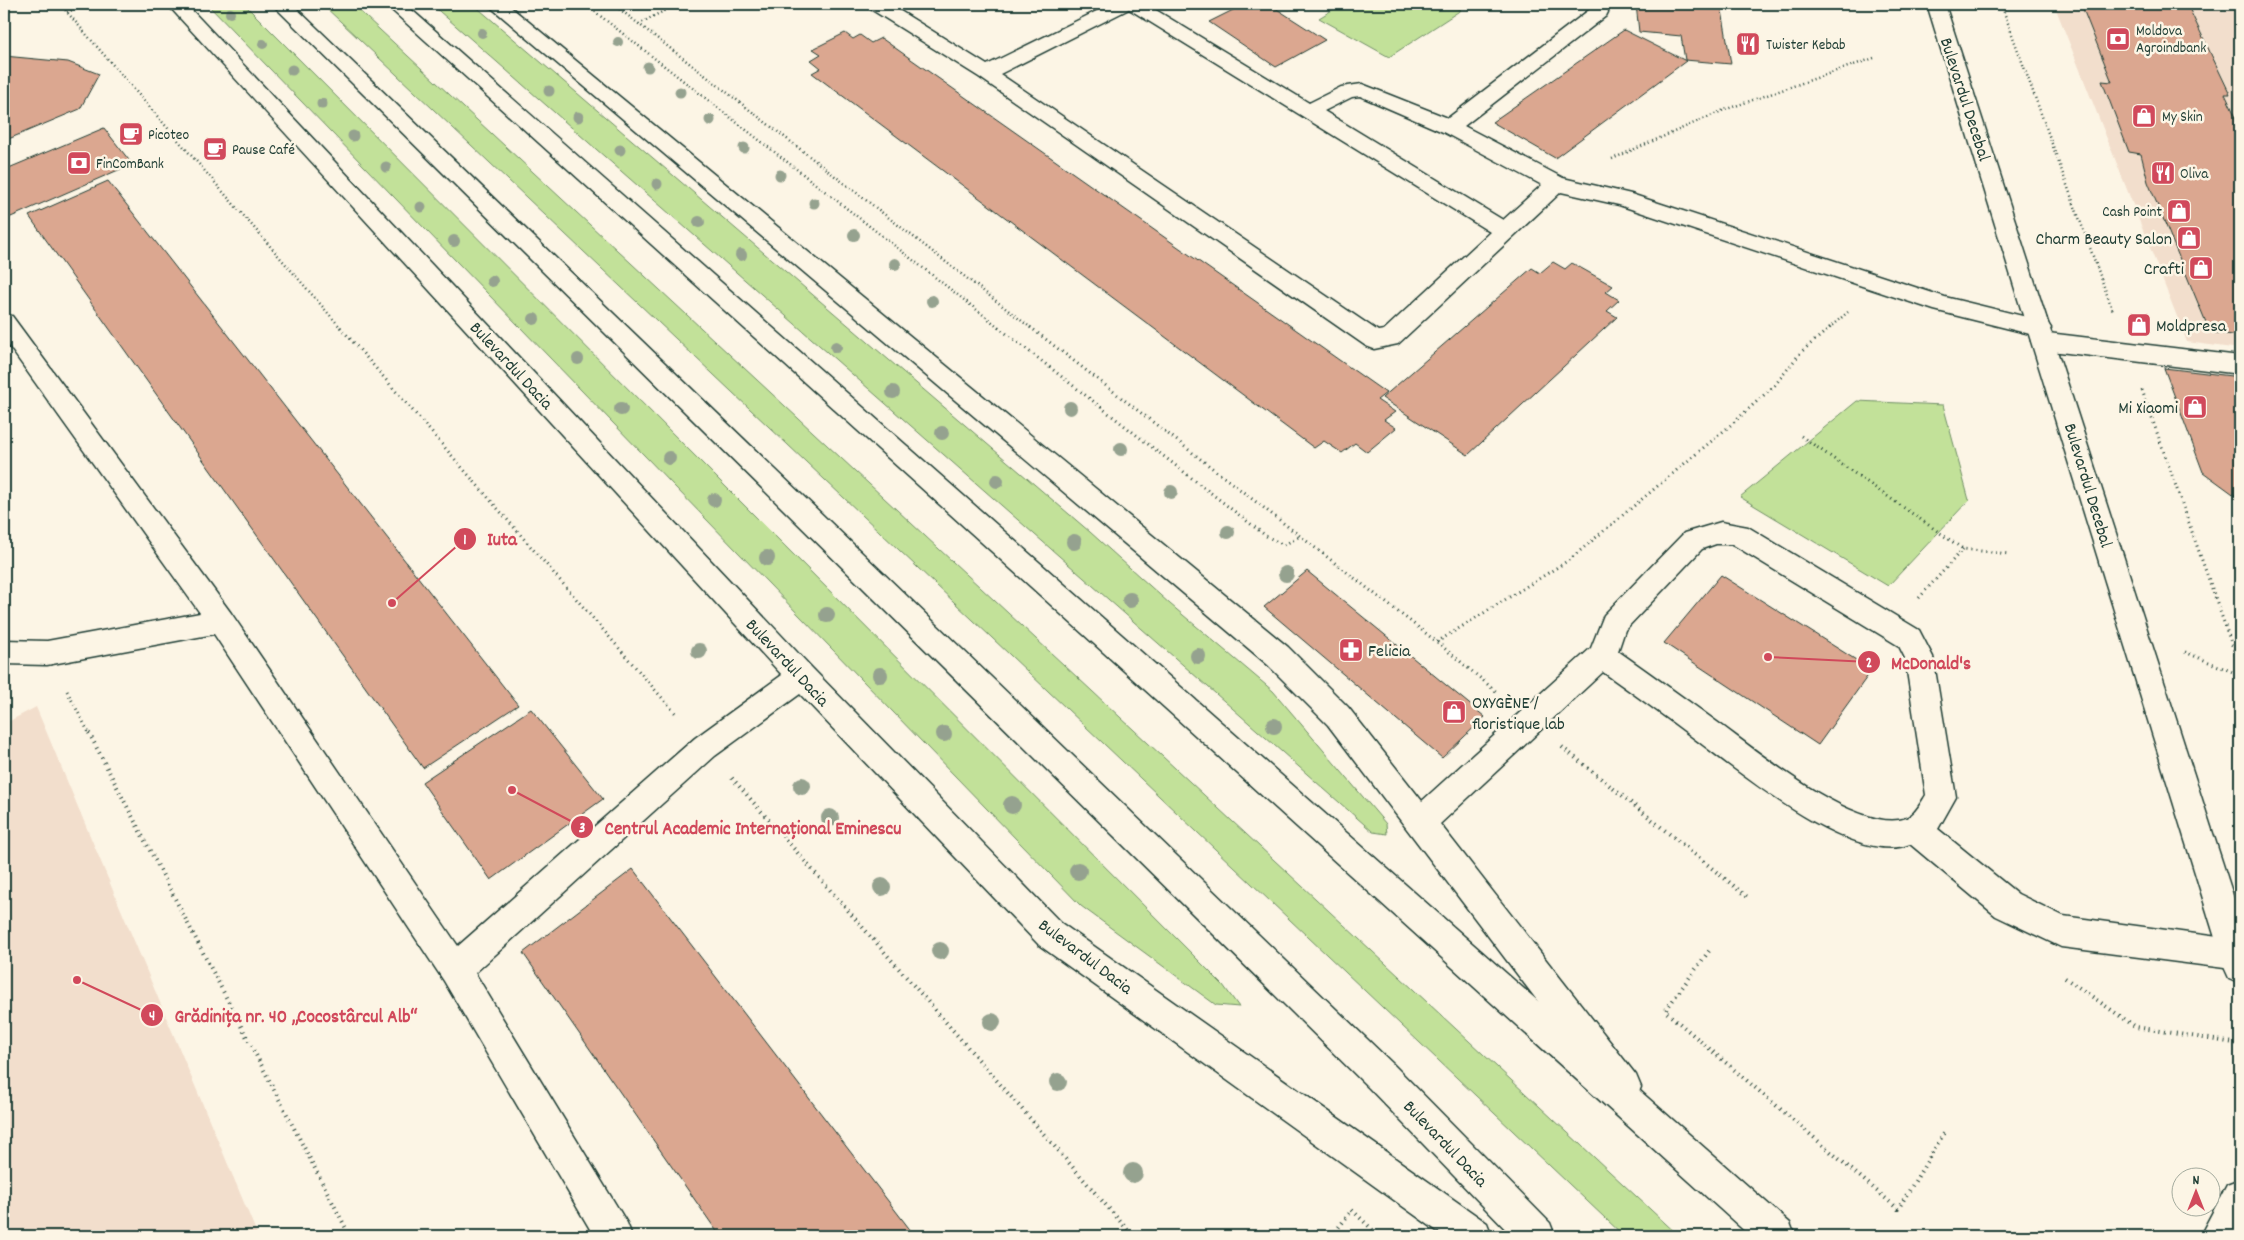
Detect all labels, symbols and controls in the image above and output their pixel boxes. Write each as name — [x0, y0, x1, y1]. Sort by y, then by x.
place label: Moldova Agroindbank — [2136, 21, 2206, 60]
bank icon: Moldova Agroindbank — [2105, 26, 2131, 52]
restaurant icon: Twister Kebab — [1735, 31, 1761, 57]
place label: Twister Kebab — [1766, 35, 1845, 57]
street label: Bulevardul Decebal — [1932, 35, 1996, 165]
shop icon: My Skin — [2131, 103, 2157, 129]
place label: My Skin — [2162, 107, 2203, 129]
cafe icon: Picoteo — [118, 121, 144, 147]
place label: Picoteo — [148, 125, 189, 147]
cafe icon: Pause Café — [202, 136, 228, 162]
place label: Pause Café — [232, 140, 295, 162]
bank icon: FinComBank — [66, 150, 92, 176]
place label: FinComBank — [96, 154, 164, 176]
restaurant icon: Oliva — [2150, 160, 2176, 186]
place label: Oliva — [2180, 164, 2209, 186]
shop icon: Cash Point — [2166, 198, 2192, 224]
place label: Cash Point — [2102, 202, 2162, 224]
shop icon: Charm Beauty Salon — [2176, 225, 2202, 251]
place label: Charm Beauty Salon — [2036, 228, 2172, 253]
shop icon: Crafti — [2188, 255, 2214, 281]
place label: Crafti — [2144, 258, 2184, 283]
shop icon: Moldpresa — [2126, 312, 2152, 338]
place label: Moldpresa — [2156, 315, 2227, 340]
street label: Bulevardul Dacia — [463, 317, 558, 417]
shop icon: Mi Xiaomi — [2182, 394, 2208, 420]
place label: Mi Xiaomi — [2118, 397, 2178, 422]
street label: Bulevardul Decebal — [2056, 421, 2118, 552]
callout: Iuta — [452, 522, 527, 556]
text: Iuta — [487, 528, 518, 555]
text: 1 — [463, 530, 467, 552]
street label: Bulevardul Dacia — [739, 614, 834, 714]
pharmacy icon: Felicia — [1338, 637, 1364, 663]
place label: Felicia — [1368, 640, 1411, 665]
callout: McDonald's — [1857, 645, 1981, 679]
text: McDonald's — [1891, 652, 1971, 679]
text: 2 — [1866, 653, 1872, 675]
place label: OXYGÈNE / floristique lab — [1472, 692, 1565, 738]
shop icon: OXYGÈNE / floristique lab — [1441, 699, 1467, 725]
callout: Centrul Academic Internațional Eminescu — [570, 810, 912, 844]
text: Centrul Academic Internațional Eminescu — [605, 817, 901, 844]
text: 3 — [579, 818, 586, 840]
street label: Bulevardul Dacia — [1032, 914, 1137, 1002]
callout: Grădinița nr. 40 „Cocostârcul Alb“ — [140, 998, 428, 1032]
text: Grădinița nr. 40 „Cocostârcul Alb“ — [174, 1005, 418, 1032]
text: 4 — [149, 1006, 155, 1028]
street label: Bulevardul Dacia — [1396, 1096, 1493, 1194]
north arrow — [2172, 1168, 2222, 1218]
text: N — [2193, 1171, 2200, 1191]

